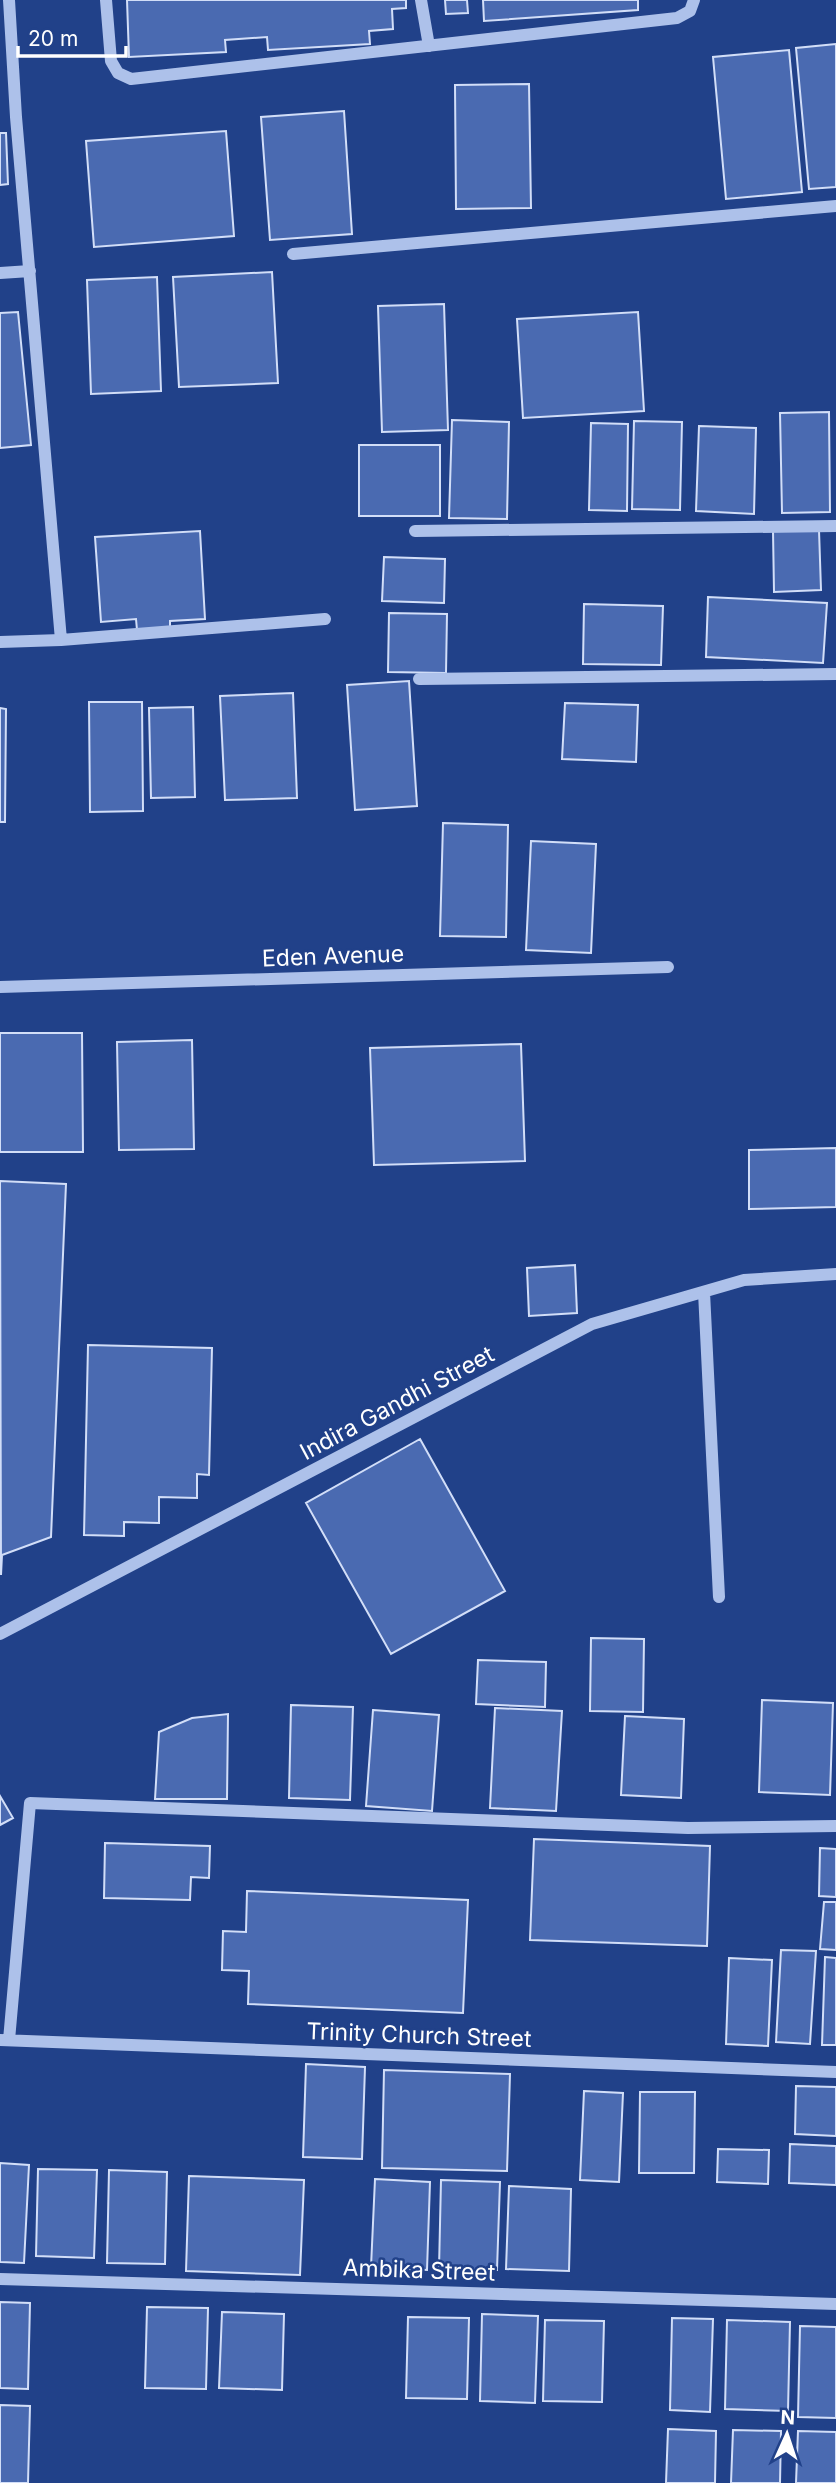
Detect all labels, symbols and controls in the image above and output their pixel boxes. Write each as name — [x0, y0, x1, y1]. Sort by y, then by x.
scale bar — [18, 14, 126, 58]
text: 20 m — [28, 26, 78, 51]
street label: Eden Avenue — [261, 940, 405, 972]
street label: Indira Gandhi Street — [295, 1340, 499, 1466]
street label: Trinity Church Street — [306, 2017, 532, 2053]
street label: Ambika Street — [342, 2253, 496, 2287]
north arrow — [752, 2399, 822, 2469]
text: N — [780, 2406, 796, 2429]

